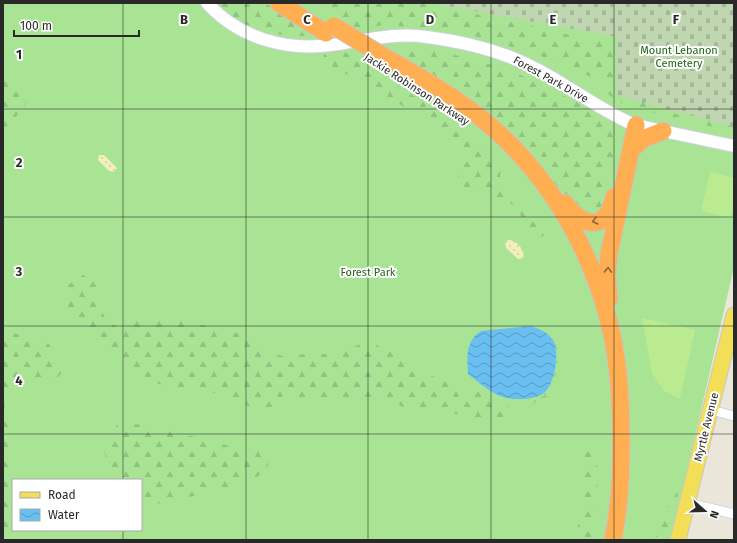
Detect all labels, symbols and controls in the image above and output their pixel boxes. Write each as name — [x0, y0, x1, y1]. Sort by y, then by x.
scale bar — [14, 12, 139, 38]
text: B — [180, 12, 188, 27]
text: C — [303, 12, 311, 27]
text: D — [426, 12, 435, 27]
text: E — [550, 12, 557, 27]
text: F — [673, 12, 680, 27]
text: 100 m — [20, 19, 52, 33]
park label: Mount Lebanon Cemetery — [640, 44, 718, 70]
text: 1 — [16, 47, 22, 62]
street label: Jackie Robinson Parkway — [362, 51, 472, 129]
street label: Forest Park Drive — [511, 53, 591, 105]
text: 2 — [16, 155, 23, 170]
one-way arrow — [592, 216, 599, 224]
text: 3 — [15, 264, 23, 279]
park label: Forest Park — [340, 266, 396, 279]
one-way arrow — [603, 267, 612, 273]
text: 4 — [15, 373, 23, 388]
street label: Myrtle Avenue — [692, 391, 721, 463]
legend — [12, 479, 142, 531]
text: Road — [48, 488, 76, 502]
north arrow — [685, 491, 725, 531]
text: Water — [48, 508, 80, 522]
text: N — [707, 509, 721, 520]

